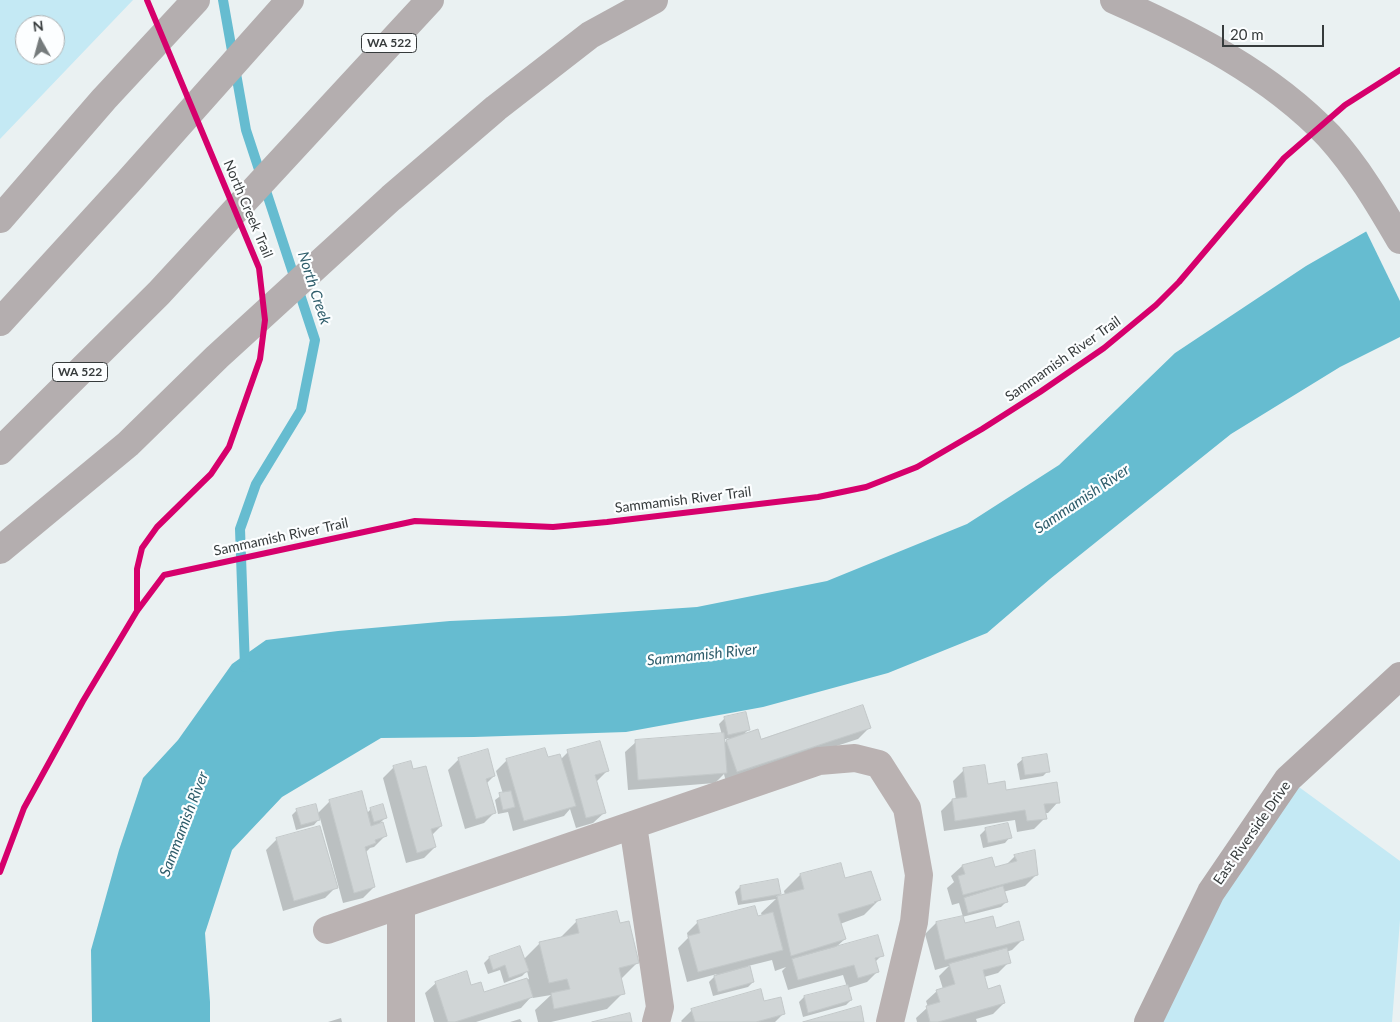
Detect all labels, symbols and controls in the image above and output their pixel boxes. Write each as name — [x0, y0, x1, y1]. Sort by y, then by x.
north arrow — [15, 15, 65, 65]
scale bar — [1225, 15, 1328, 47]
text: N — [32, 17, 45, 35]
text: 20 m — [1230, 25, 1264, 43]
road number: WA 522 — [362, 34, 416, 52]
street label: North Creek Trail — [220, 157, 276, 261]
water label: North Creek — [294, 249, 334, 327]
street label: Sammamish River Trail — [1002, 313, 1124, 405]
road number: WA 522 — [52, 362, 108, 382]
water label: Sammamish River — [1031, 461, 1133, 537]
street label: Sammamish River Trail — [614, 483, 752, 517]
street label: Sammamish River Trail — [212, 515, 350, 559]
water label: Sammamish River — [646, 640, 758, 670]
water label: Sammamish River — [156, 769, 212, 879]
street label: East Riverside Drive — [1210, 778, 1294, 888]

